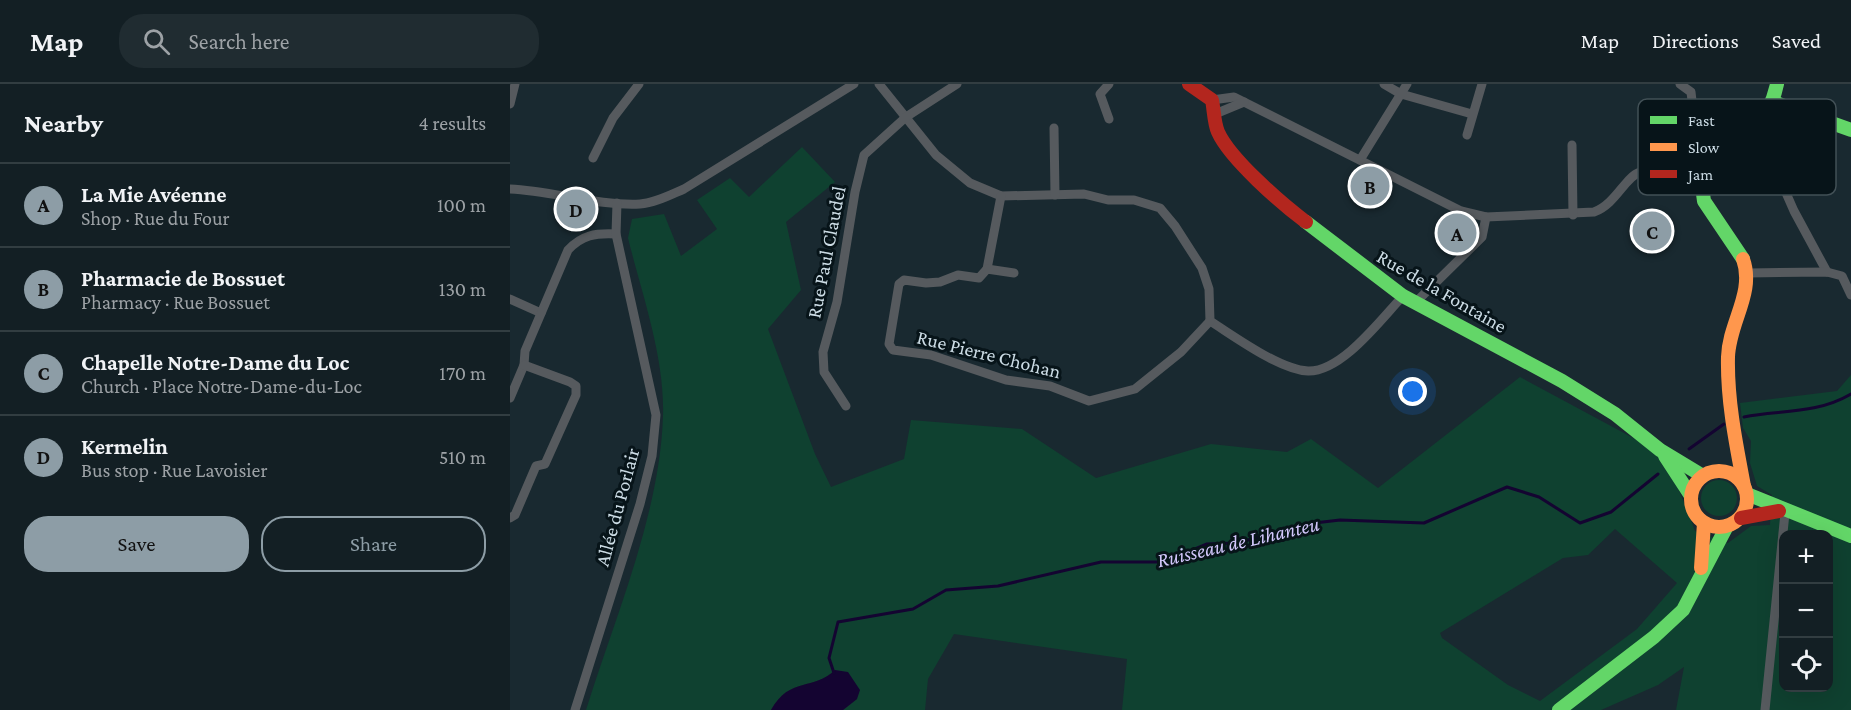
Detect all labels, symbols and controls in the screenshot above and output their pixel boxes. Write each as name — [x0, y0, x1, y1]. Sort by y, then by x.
search box — [119, 14, 539, 68]
icon: search — [140, 25, 173, 58]
text: Map — [30, 26, 83, 57]
text: Search here — [188, 29, 289, 54]
text: Map — [1581, 29, 1619, 53]
text: Directions — [1652, 29, 1739, 53]
text: Saved — [1772, 29, 1821, 53]
legend — [1638, 99, 1836, 195]
text: Nearby — [24, 109, 103, 138]
text: 4 results — [419, 112, 486, 134]
text: Fast — [1688, 112, 1715, 129]
text: Slow — [1688, 139, 1720, 156]
pin: B — [1350, 164, 1390, 208]
text: Jam — [1686, 166, 1713, 184]
text: La Mie Avéenne — [81, 182, 227, 207]
street label: Rue Paul Claudel — [802, 184, 850, 320]
pin: D — [556, 186, 596, 232]
text: A — [38, 194, 49, 216]
text: 100 m — [437, 194, 486, 216]
text: Shop · Rue du Four — [81, 207, 230, 229]
pin: C — [1632, 208, 1672, 254]
pin: A — [1438, 210, 1476, 256]
street label: Rue de la Fontaine — [1373, 245, 1511, 337]
text: Pharmacie de Bossuet — [81, 266, 285, 291]
text: B — [38, 278, 49, 300]
text: 130 m — [439, 278, 486, 300]
text: Pharmacy · Rue Bossuet — [81, 291, 270, 313]
street label: Rue Pierre Chohan — [915, 325, 1064, 383]
text: Chapelle Notre-Dame du Loc — [81, 350, 349, 375]
text: C — [37, 362, 50, 384]
text: 170 m — [439, 362, 486, 384]
text: Church · Place Notre-Dame-du-Loc — [81, 375, 362, 397]
your location — [1398, 377, 1427, 406]
text: Kermelin — [81, 434, 168, 459]
street label: Allée du Porlair — [591, 445, 643, 569]
text: D — [37, 446, 50, 468]
text: 510 m — [439, 446, 486, 468]
text: Bus stop · Rue Lavoisier — [81, 459, 268, 481]
water label: Ruisseau de Lihanteu — [1154, 512, 1322, 572]
button: Save — [24, 516, 249, 572]
button: Share — [261, 516, 486, 572]
map controls — [1779, 530, 1833, 692]
button: + — [1779, 530, 1833, 584]
button: − — [1779, 584, 1833, 638]
button: locate — [1779, 638, 1833, 692]

